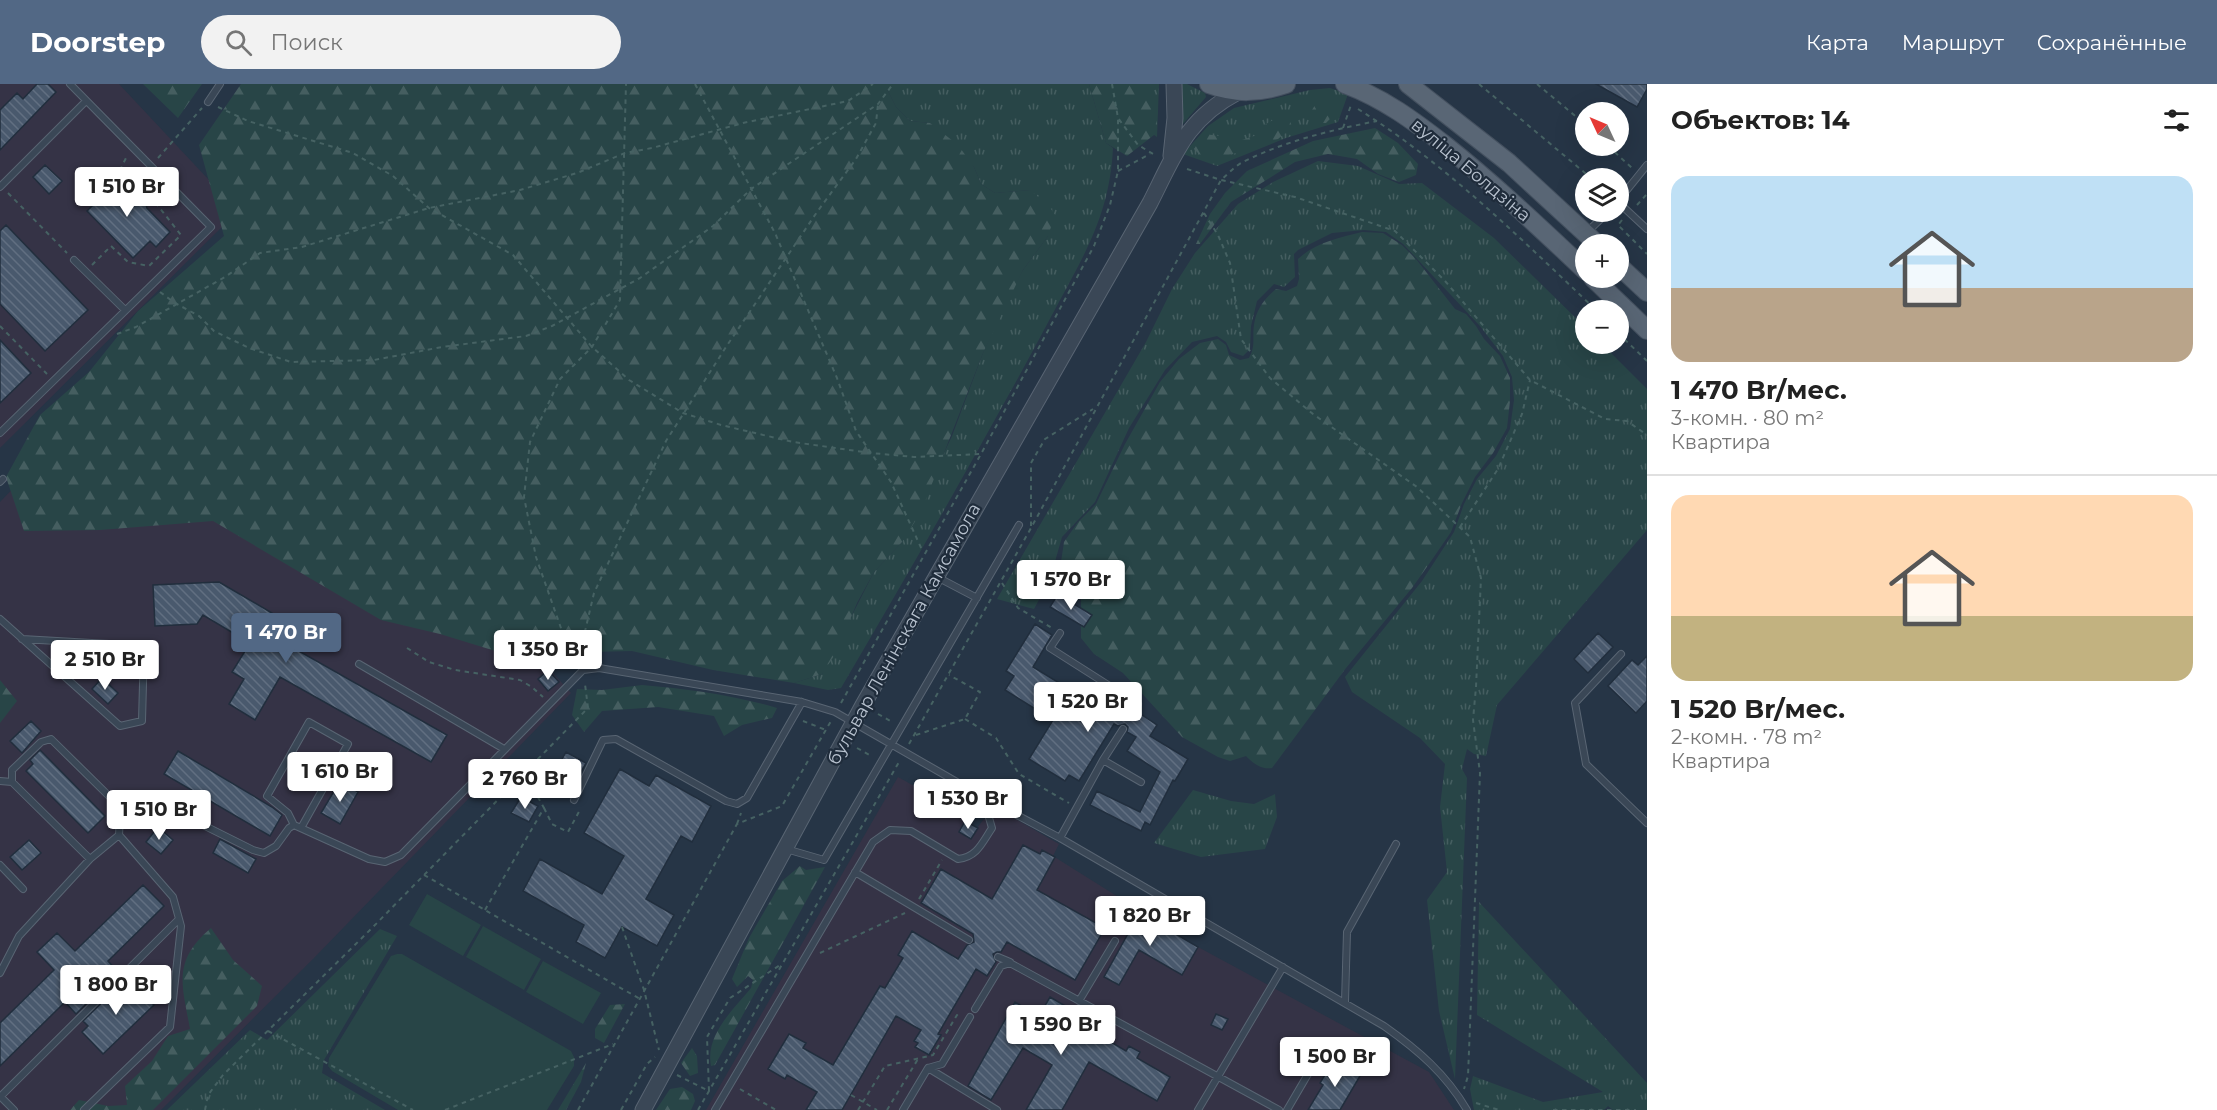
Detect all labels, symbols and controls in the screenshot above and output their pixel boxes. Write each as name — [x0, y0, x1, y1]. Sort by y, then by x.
search box — [201, 15, 621, 69]
text: Doorstep — [30, 25, 165, 59]
icon: search — [222, 26, 255, 59]
text: Поиск — [270, 29, 343, 56]
text: Карта — [1806, 30, 1869, 55]
text: Маршрут — [1902, 30, 2004, 55]
text: Сохранённые — [2037, 30, 2187, 55]
north arrow — [1575, 102, 1629, 156]
map controls — [1575, 102, 1629, 354]
text: Объектов: 14 — [1671, 104, 1850, 136]
icon: filters — [2160, 104, 2193, 137]
street label: вуліца Болдзіна — [1407, 114, 1535, 226]
pin: 1 510 Br — [65, 167, 189, 218]
button: layers — [1575, 168, 1629, 222]
text: 1 510 Br — [89, 174, 165, 198]
icon: home — [1878, 215, 1986, 323]
button: + — [1575, 234, 1629, 288]
button: − — [1575, 300, 1629, 354]
text: 1 470 Br/мес. — [1671, 374, 1847, 406]
text: 3-комн. · 80 m² — [1671, 406, 1824, 430]
text: Квартира — [1671, 430, 1771, 454]
street label: бульвар Ленінскага Камсамола — [823, 499, 985, 769]
icon: home — [1878, 534, 1986, 642]
pin: 1 570 Br — [1009, 560, 1133, 611]
text: 1 570 Br — [1031, 567, 1111, 591]
pin: 1 470 Br — [224, 613, 348, 664]
text: 1 470 Br — [245, 620, 327, 644]
pin: 1 350 Br — [486, 630, 610, 681]
text: 1 350 Br — [508, 637, 588, 661]
pin: 2 510 Br — [43, 640, 167, 691]
text: 2 510 Br — [65, 647, 145, 671]
pin: 1 520 Br — [1026, 682, 1150, 733]
text: 1 520 Br — [1048, 689, 1128, 713]
text: 1 520 Br/мес. — [1671, 693, 1845, 725]
text: 2-комн. · 78 m² — [1671, 725, 1822, 749]
text: Квартира — [1671, 749, 1771, 773]
pin: 1 610 Br — [278, 752, 402, 803]
text: 1 610 Br — [301, 759, 379, 783]
pin: 2 760 Br — [463, 759, 587, 810]
text: 2 760 Br — [482, 766, 568, 790]
pin: 1 530 Br — [906, 779, 1030, 830]
text: 1 530 Br — [928, 786, 1008, 810]
pin: 1 510 Br — [97, 790, 221, 841]
text: 1 510 Br — [121, 797, 197, 821]
pin: 1 820 Br — [1088, 896, 1212, 947]
text: 1 820 Br — [1109, 903, 1191, 927]
pin: 1 800 Br — [54, 965, 178, 1016]
text: 1 800 Br — [74, 972, 158, 996]
pin: 1 590 Br — [999, 1005, 1123, 1056]
text: 1 590 Br — [1020, 1012, 1102, 1036]
pin: 1 500 Br — [1273, 1037, 1397, 1088]
text: 1 500 Br — [1294, 1044, 1376, 1068]

